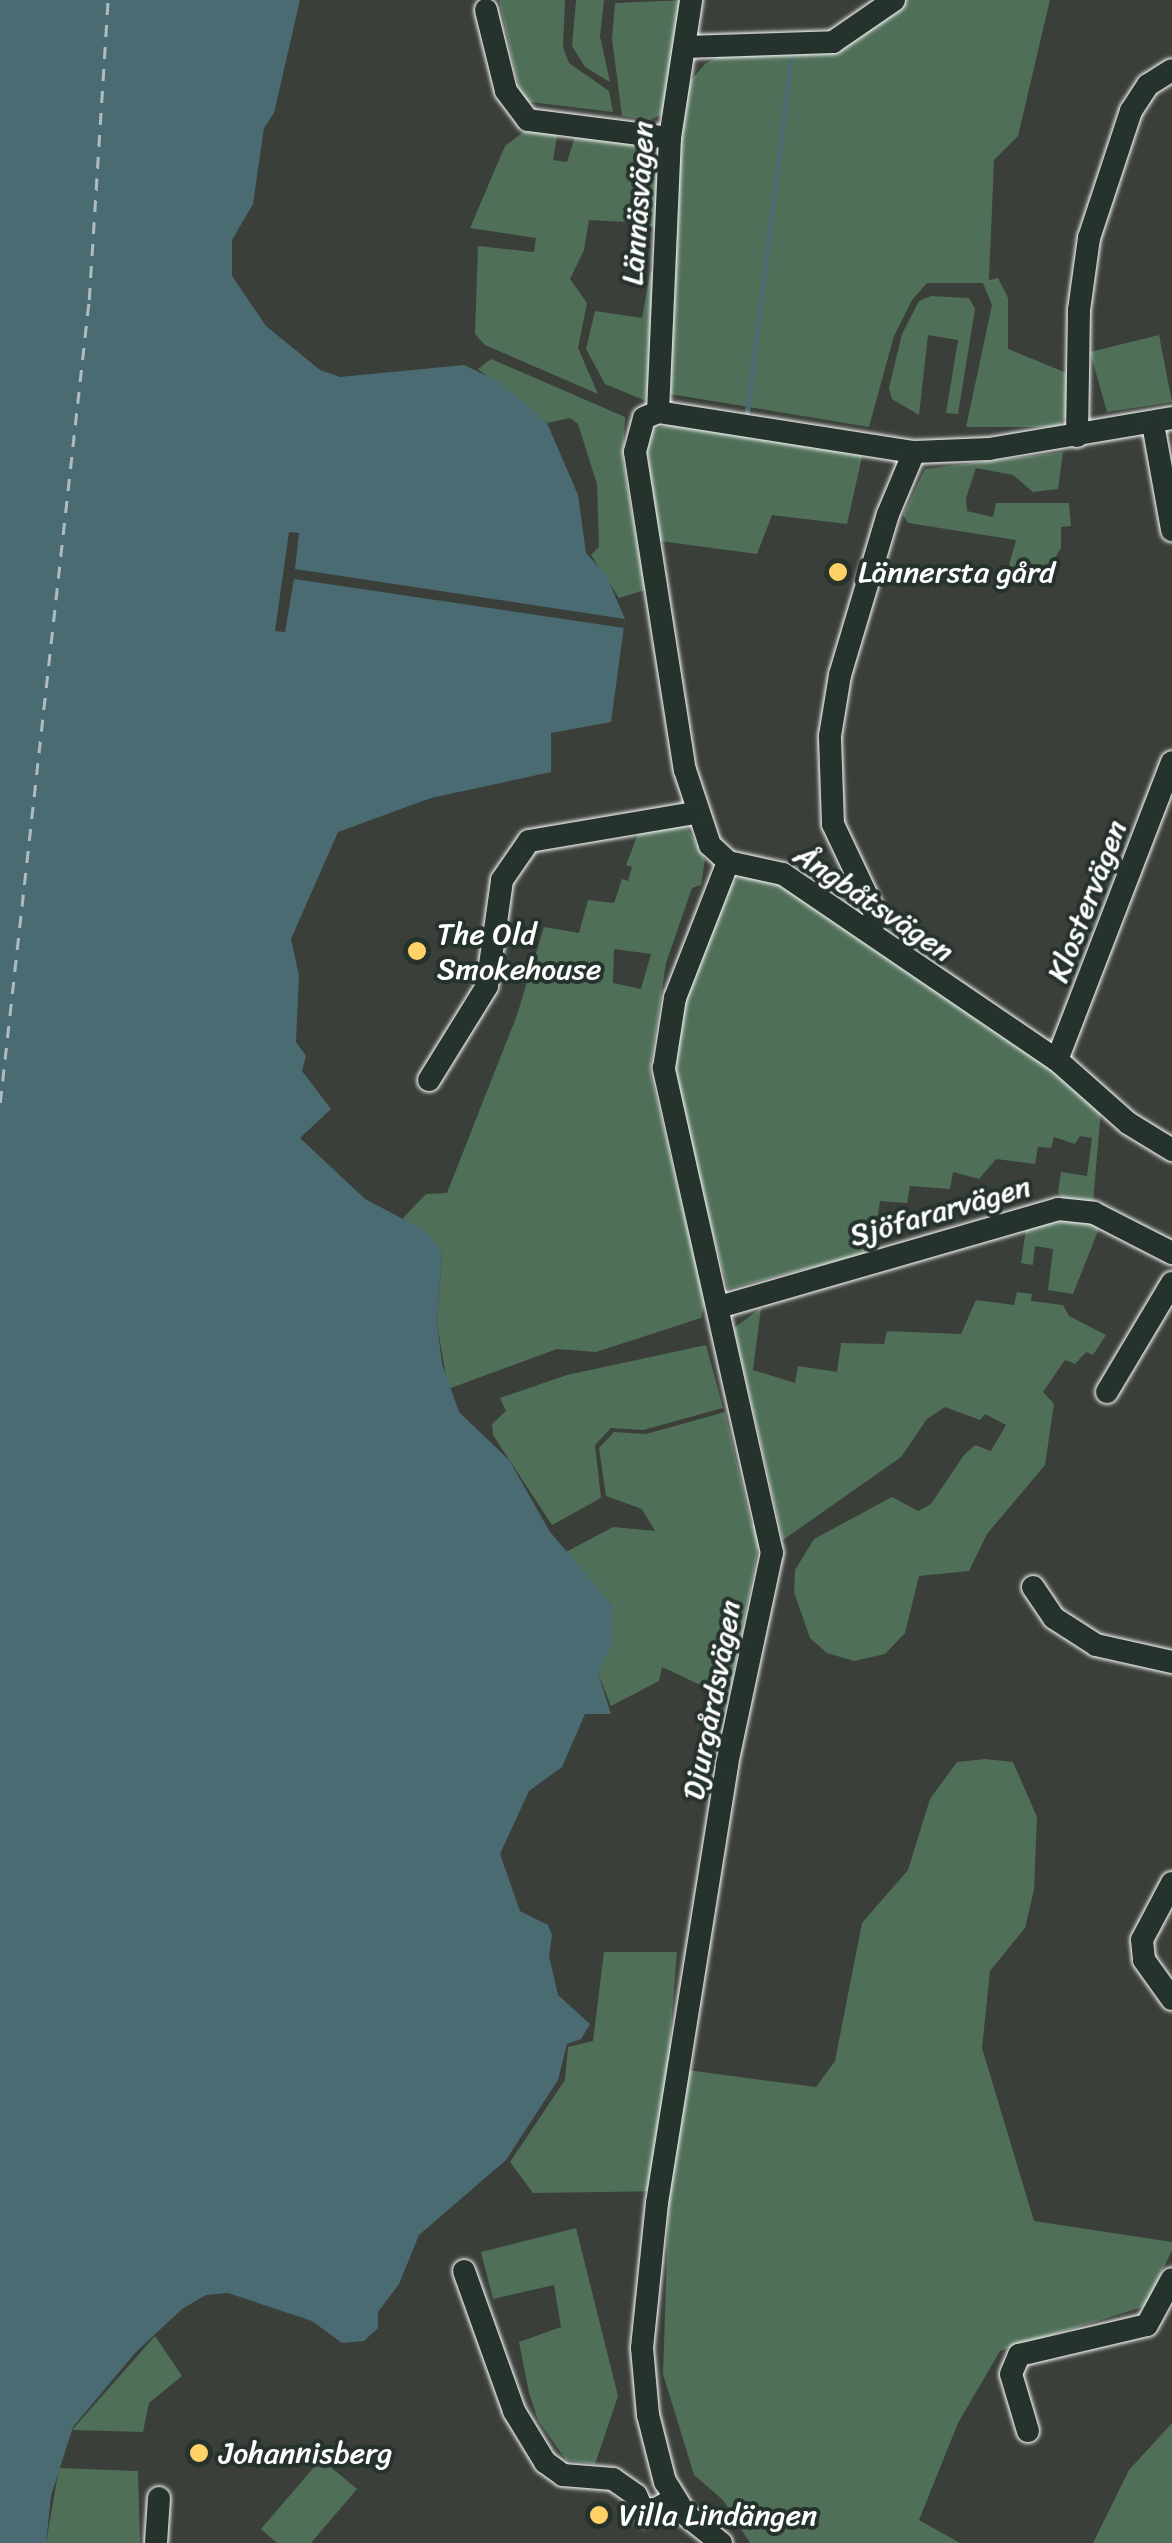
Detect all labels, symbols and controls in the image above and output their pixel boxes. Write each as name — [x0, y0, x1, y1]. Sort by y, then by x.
street label: Lännäsvägen — [614, 120, 662, 286]
place label: Lännersta gård — [858, 554, 1055, 590]
marker: Lännersta gård — [827, 561, 849, 583]
street label: Klostervägen — [1040, 815, 1134, 987]
street label: Ångbåtsvägen — [787, 836, 961, 970]
place label: The Old Smokehouse — [437, 916, 601, 986]
marker: The Old Smokehouse — [406, 940, 428, 962]
street label: Sjöfararvägen — [845, 1168, 1035, 1254]
street label: Djurgårdsvägen — [675, 1597, 749, 1803]
place label: Johannisberg — [219, 2435, 393, 2471]
marker: Johannisberg — [188, 2442, 210, 2464]
place label: Villa Lindängen — [619, 2497, 817, 2533]
marker: Villa Lindängen — [588, 2504, 610, 2526]

